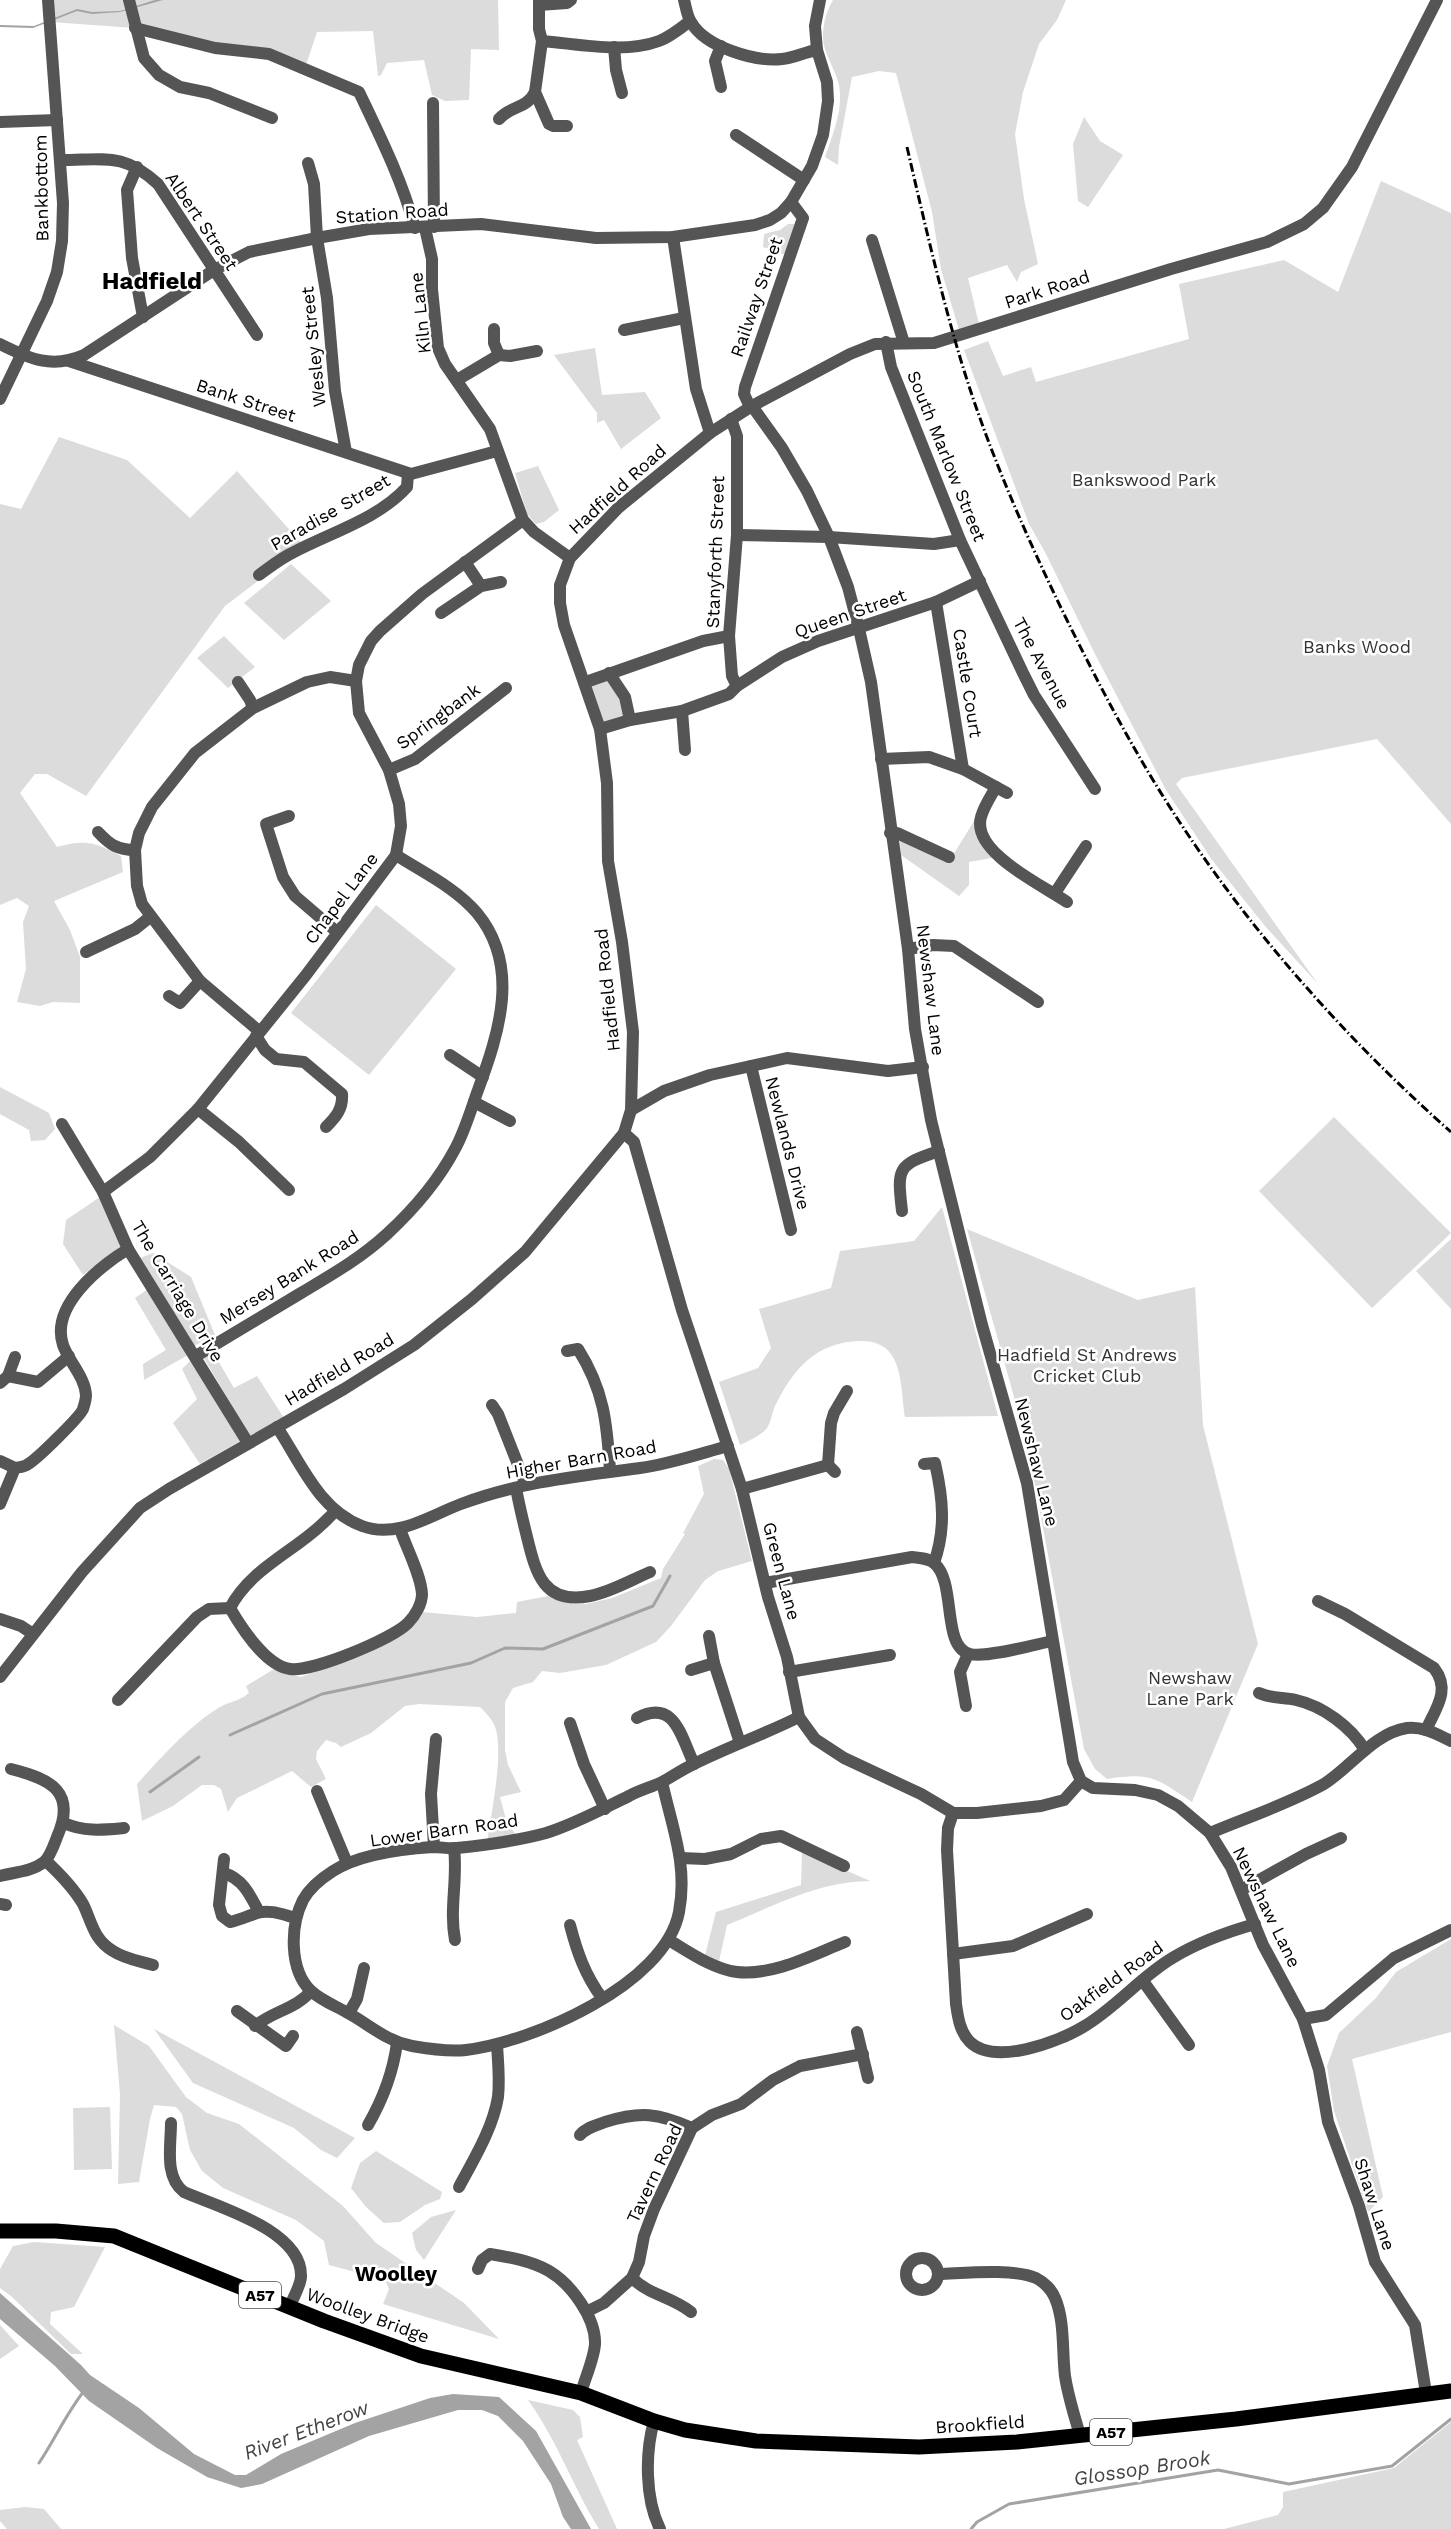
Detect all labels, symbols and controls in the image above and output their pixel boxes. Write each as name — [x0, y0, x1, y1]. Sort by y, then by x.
street label: Bankbottom — [30, 134, 52, 242]
street label: Albert Street — [161, 168, 243, 274]
street label: Station Road — [335, 199, 449, 227]
street label: Railway Street — [726, 234, 787, 360]
street label: Park Road — [1002, 265, 1092, 313]
district label: Hadfield — [102, 267, 202, 295]
street label: Kiln Lane — [405, 271, 435, 355]
street label: Wesley Street — [296, 285, 330, 408]
street label: South Marlow Street — [903, 368, 991, 545]
street label: Bank Street — [194, 374, 299, 426]
street label: Hadfield Road — [564, 440, 670, 538]
street label: Paradise Street — [266, 469, 394, 555]
park label: Bankswood Park — [1072, 469, 1216, 490]
street label: Stanyforth Street — [702, 475, 728, 629]
street label: Queen Street — [791, 584, 909, 642]
street label: The Avenue — [1009, 613, 1075, 713]
street label: Castle Court — [949, 627, 987, 740]
park label: Banks Wood — [1303, 636, 1411, 657]
street label: Springbank — [392, 679, 484, 753]
street label: Chapel Lane — [300, 848, 382, 948]
street label: Newshaw Lane — [913, 923, 949, 1057]
street label: Hadfield Road — [590, 927, 624, 1053]
street label: Newlands Drive — [761, 1074, 815, 1212]
street label: The Carriage Drive — [127, 1216, 229, 1366]
street label: Mersey Bank Road — [216, 1226, 362, 1328]
street label: Hadfield Road — [281, 1328, 397, 1410]
park label: Hadfield St Andrews Cricket Club — [997, 1344, 1177, 1386]
street label: Newshaw Lane — [1011, 1395, 1063, 1529]
street label: Higher Barn Road — [504, 1435, 658, 1483]
street label: Green Lane — [759, 1520, 805, 1622]
park label: Newshaw Lane Park — [1146, 1667, 1234, 1709]
street label: Lower Barn Road — [368, 1809, 520, 1851]
street label: Newshaw Lane — [1229, 1843, 1305, 1971]
street label: Oakfield Road — [1055, 1936, 1167, 2026]
street label: Tavern Road — [622, 2120, 686, 2226]
street label: Shaw Lane — [1350, 2155, 1400, 2253]
district label: Woolley — [355, 2261, 437, 2286]
road number: A57 — [239, 2282, 281, 2308]
street label: Woolley Bridge — [304, 2283, 432, 2347]
water label: River Etherow — [240, 2395, 373, 2465]
street label: Brookfield — [935, 2410, 1025, 2438]
road number: A57 — [1090, 2419, 1132, 2445]
water label: Glossop Brook — [1072, 2445, 1213, 2491]

